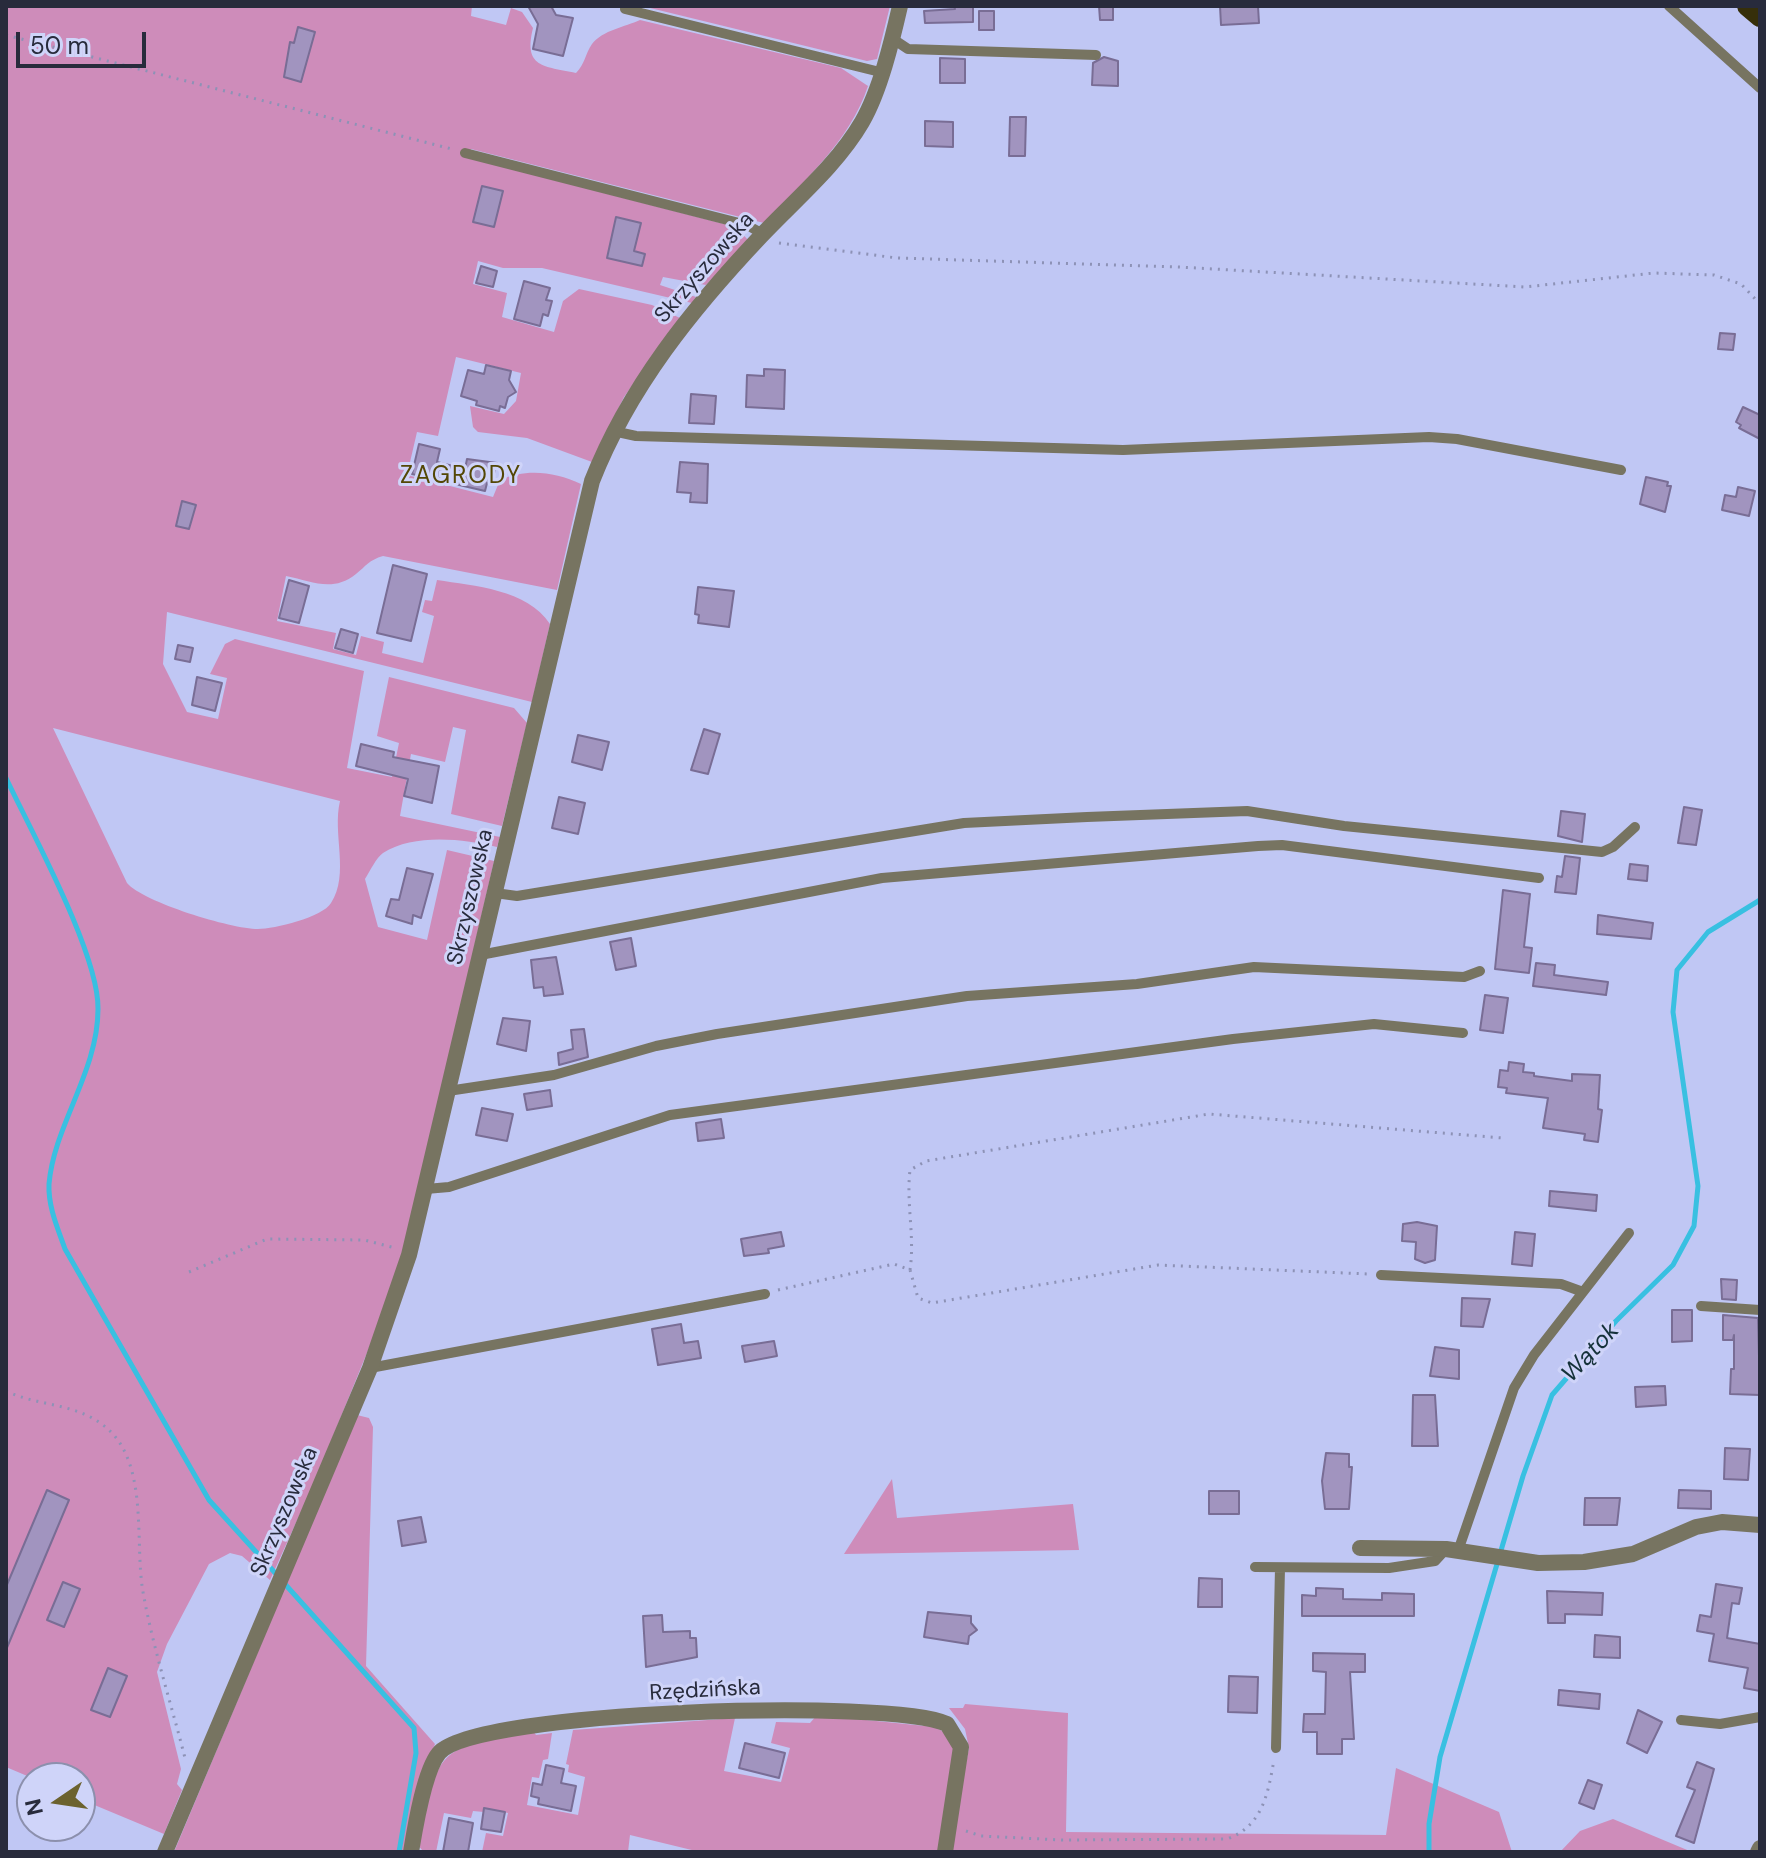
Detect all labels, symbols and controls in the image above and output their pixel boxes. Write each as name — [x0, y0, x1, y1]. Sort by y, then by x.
scale bar — [20, 16, 150, 66]
text: 50 m — [30, 30, 89, 61]
street label: Skrzyszowska — [650, 207, 760, 329]
district label: ZAGRODY — [400, 463, 522, 491]
street label: Skrzyszowska — [443, 827, 499, 967]
water label: Wątok — [1556, 1317, 1626, 1389]
street label: Skrzyszowska — [246, 1443, 324, 1581]
street label: Rzędzińska — [649, 1675, 761, 1707]
north arrow — [16, 1762, 96, 1842]
text: N — [18, 1796, 50, 1818]

